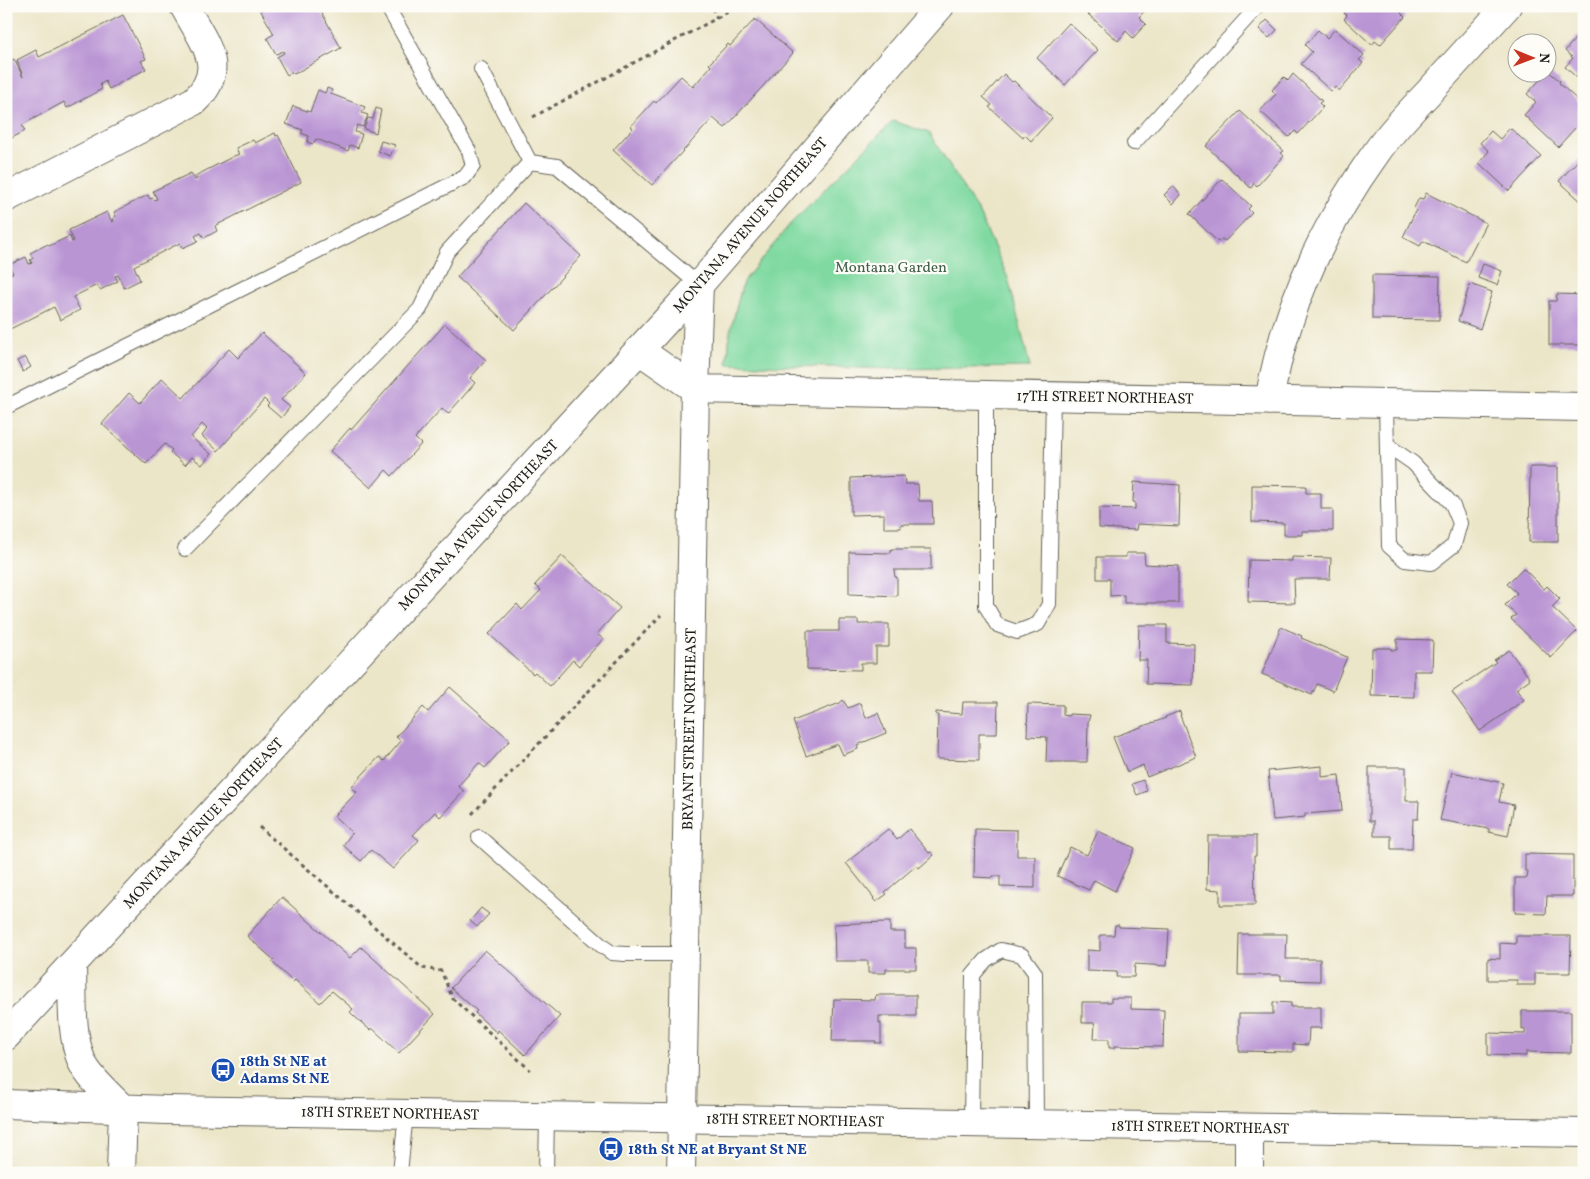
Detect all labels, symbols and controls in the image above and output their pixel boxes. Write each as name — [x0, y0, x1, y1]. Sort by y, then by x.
north arrow — [1508, 32, 1558, 82]
text: N — [1534, 53, 1553, 63]
street label: MONTANA AVENUE NORTHEAST — [669, 133, 833, 318]
park label: Montana Garden — [835, 258, 947, 279]
street label: 17TH STREET NORTHEAST — [1016, 386, 1194, 411]
street label: MONTANA AVENUE NORTHEAST — [394, 436, 564, 616]
street label: BRYANT STREET NORTHEAST — [678, 627, 703, 830]
street label: MONTANA AVENUE NORTHEAST — [119, 734, 289, 914]
place label: 18th St NE at Adams St NE — [240, 1052, 329, 1090]
bus stop icon: 18th St NE at Adams St NE — [210, 1057, 236, 1083]
street label: 18TH STREET NORTHEAST — [301, 1102, 480, 1127]
street label: 18TH STREET NORTHEAST — [706, 1109, 885, 1134]
street label: 18TH STREET NORTHEAST — [1111, 1116, 1290, 1141]
bus stop icon: 18th St NE at Bryant St NE — [598, 1136, 624, 1162]
place label: 18th St NE at Bryant St NE — [628, 1140, 807, 1161]

